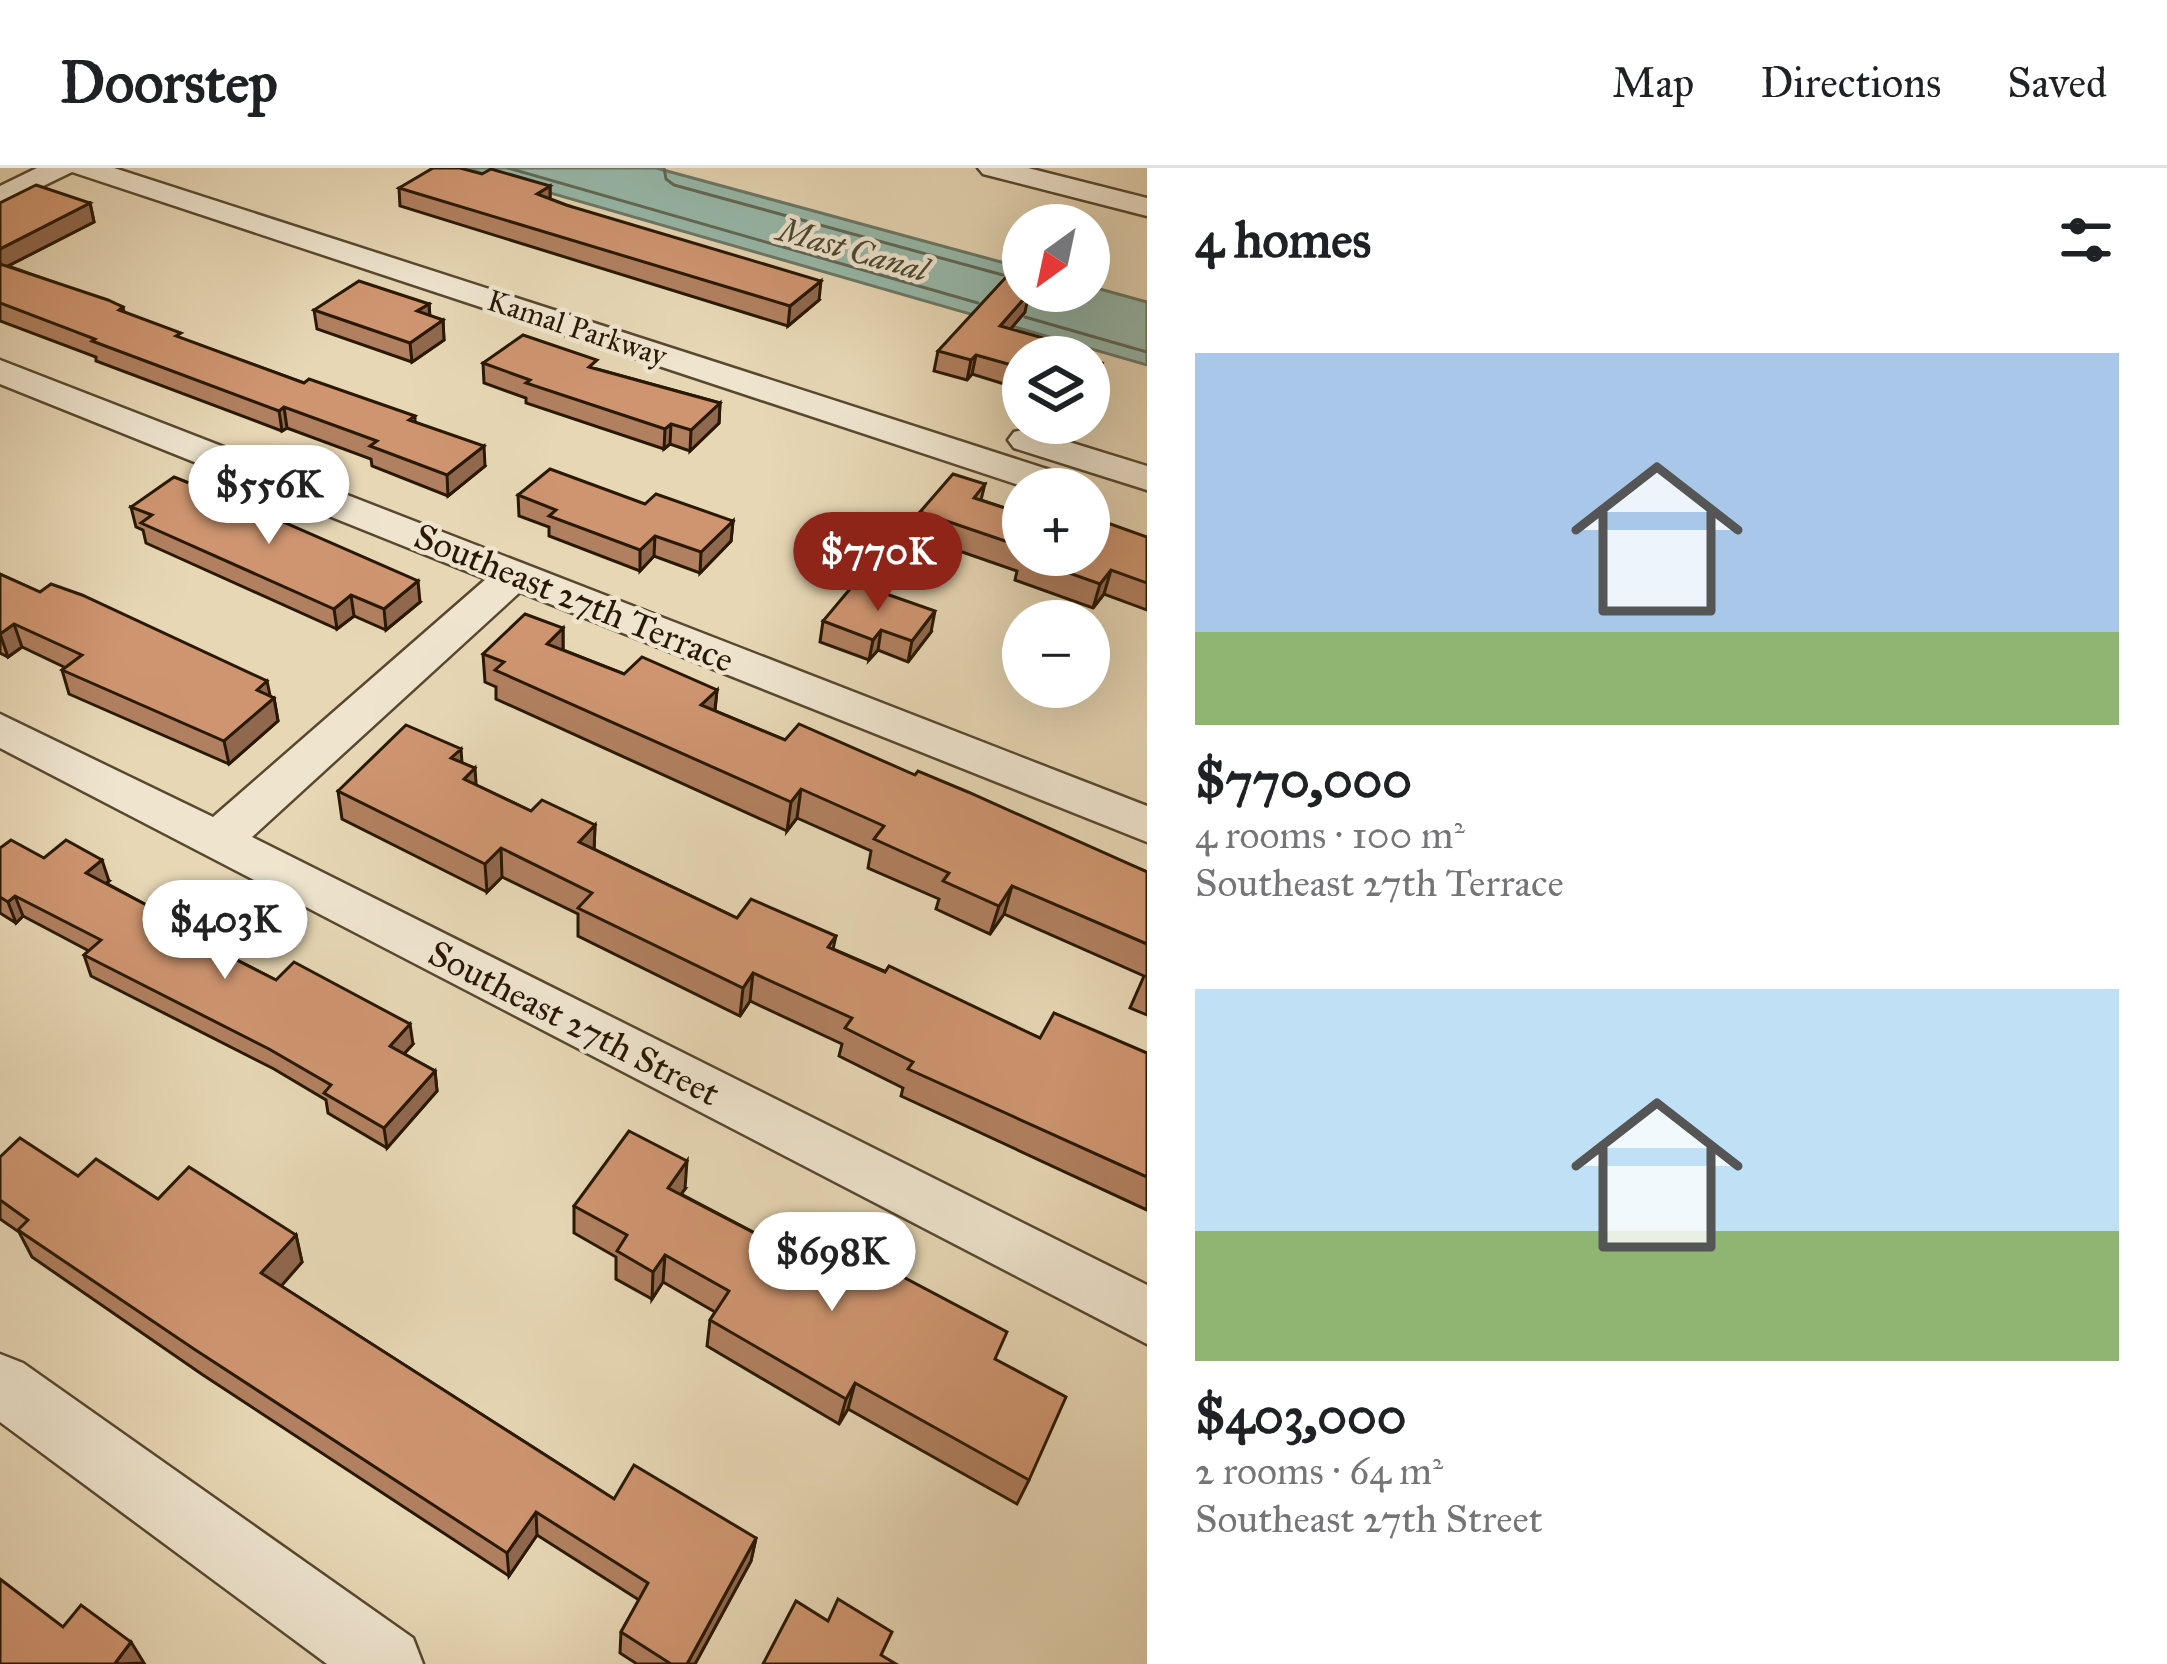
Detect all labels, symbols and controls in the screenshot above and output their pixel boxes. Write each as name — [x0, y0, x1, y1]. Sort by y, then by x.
text: Doorstep — [60, 48, 278, 118]
text: Map — [1612, 57, 1694, 109]
text: Directions — [1760, 57, 1941, 109]
text: Saved — [2007, 57, 2107, 109]
north arrow — [1002, 204, 1110, 312]
map controls — [1002, 204, 1110, 708]
icon: filters — [2053, 207, 2119, 273]
water label: Mast Canal — [771, 209, 936, 291]
text: 4 homes — [1195, 209, 1371, 271]
street label: Kamal Parkway — [483, 282, 672, 374]
button: layers — [1002, 336, 1110, 444]
icon: home — [1549, 431, 1765, 647]
pin: $556K — [185, 445, 353, 547]
text: $556K — [215, 460, 323, 508]
button: + — [1002, 468, 1110, 576]
pin: $770K — [794, 512, 962, 614]
street label: Southeast 27th Terrace — [408, 514, 740, 682]
text: $770K — [820, 527, 936, 575]
button: − — [1002, 600, 1110, 708]
text: $770,000 — [1195, 749, 1412, 811]
text: 4 rooms · 100 m² — [1195, 811, 1465, 859]
text: Southeast 27th Terrace — [1195, 859, 1564, 907]
pin: $403K — [141, 880, 309, 982]
text: $403K — [169, 895, 281, 943]
street label: Southeast 27th Street — [421, 931, 727, 1116]
icon: home — [1549, 1067, 1765, 1283]
pin: $698K — [748, 1212, 916, 1314]
text: $698K — [776, 1227, 888, 1275]
text: $403,000 — [1195, 1385, 1406, 1447]
text: 2 rooms · 64 m² — [1195, 1447, 1443, 1495]
text: Southeast 27th Street — [1195, 1495, 1542, 1543]

